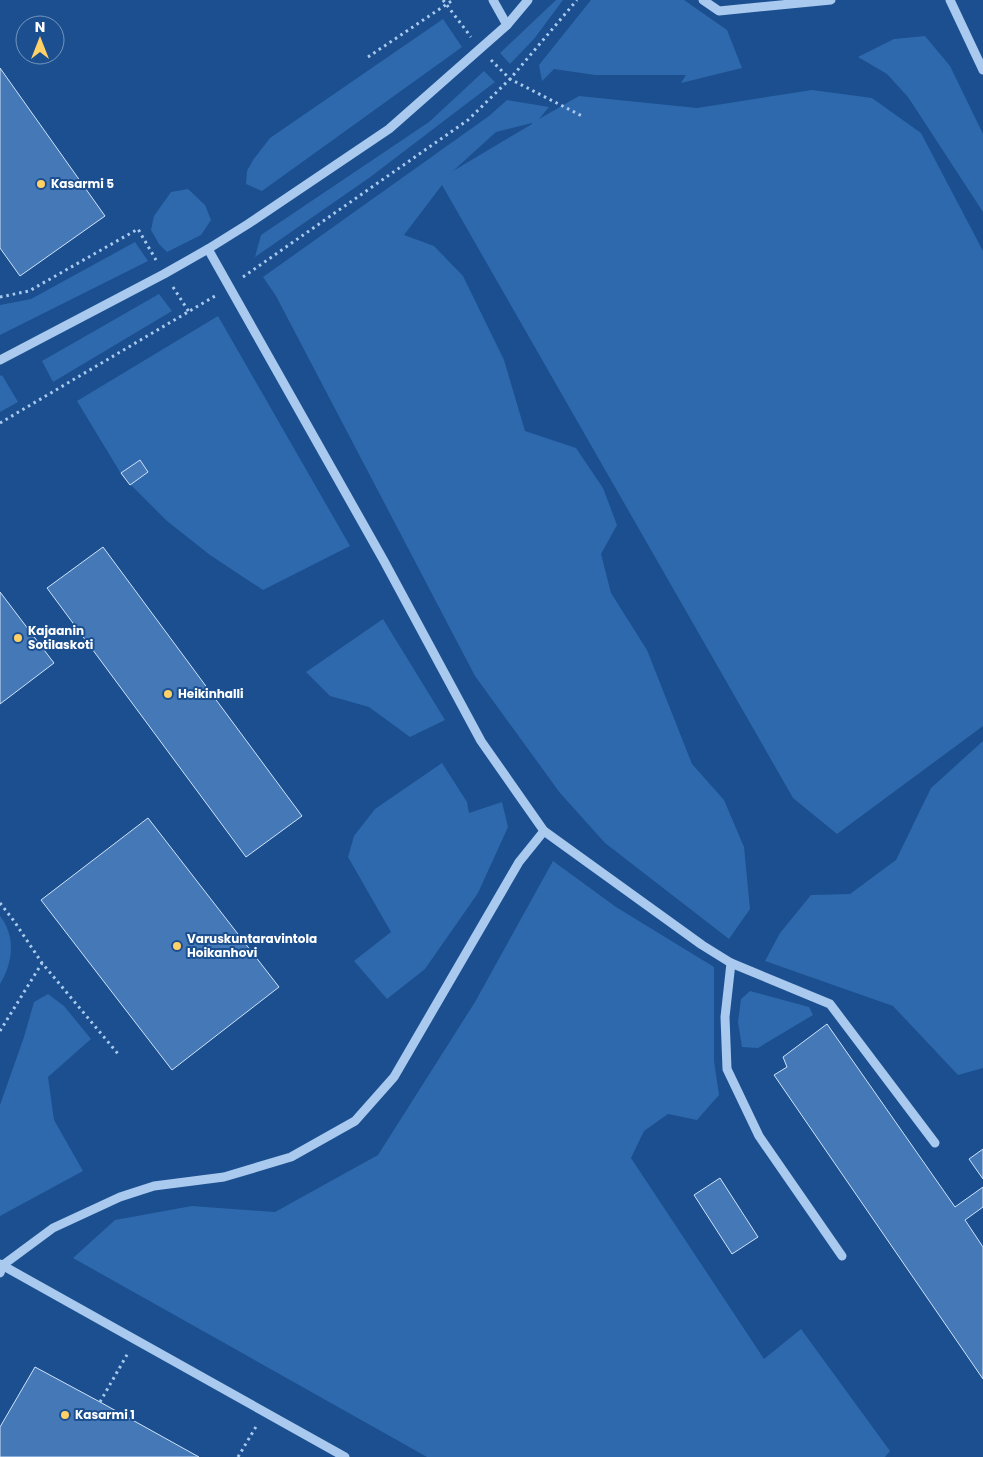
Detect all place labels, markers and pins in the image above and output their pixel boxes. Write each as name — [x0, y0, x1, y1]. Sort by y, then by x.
place label: Kasarmi 5 — [51, 175, 114, 192]
marker: Kasarmi 5 — [35, 178, 47, 190]
place label: Kajaanin Sotilaskoti — [28, 622, 93, 653]
marker: Kajaanin Sotilaskoti — [12, 632, 24, 644]
place label: Heikinhalli — [178, 685, 244, 702]
marker: Heikinhalli — [162, 688, 174, 700]
place label: Varuskuntaravintola Hoikanhovi — [187, 930, 317, 961]
marker: Varuskuntaravintola Hoikanhovi — [171, 940, 183, 952]
place label: Kasarmi 1 — [75, 1406, 135, 1423]
marker: Kasarmi 1 — [59, 1409, 71, 1421]

